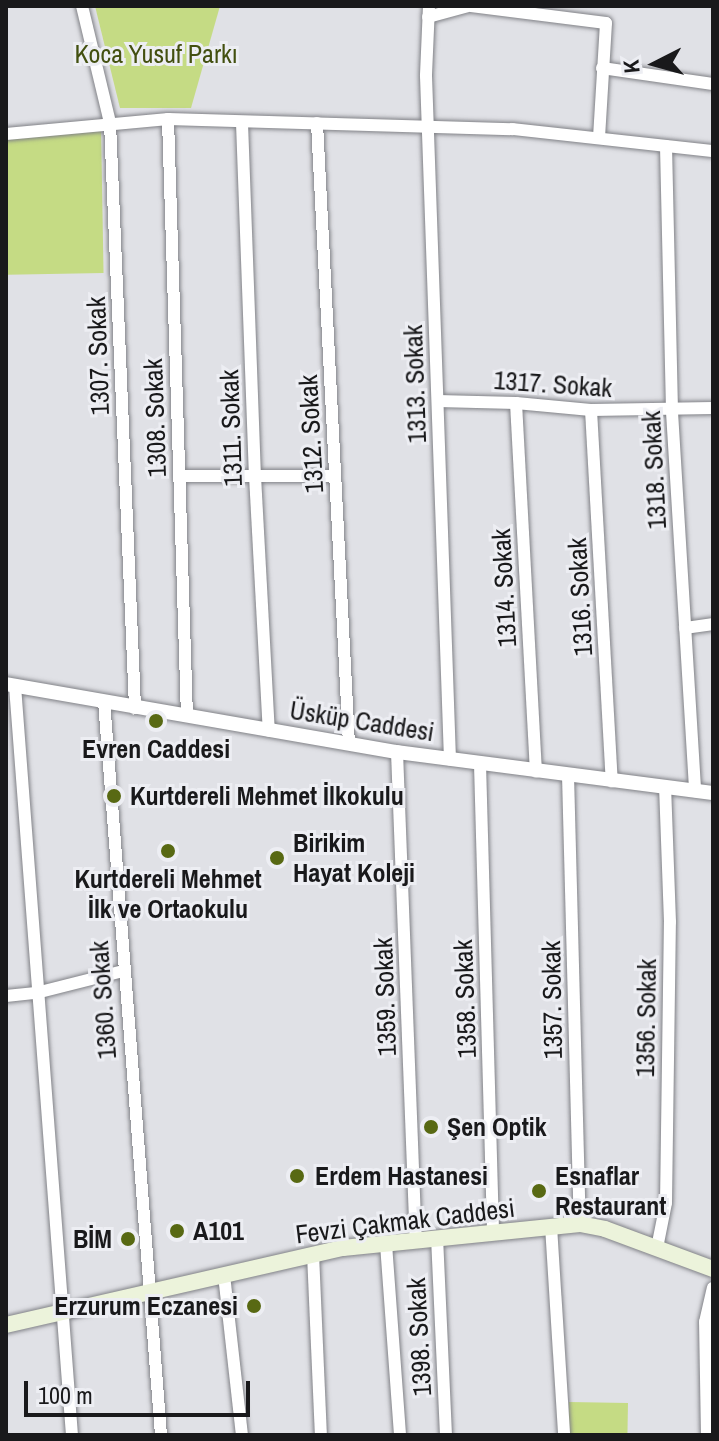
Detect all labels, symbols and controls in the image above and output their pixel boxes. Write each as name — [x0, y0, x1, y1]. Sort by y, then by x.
north arrow — [615, 24, 695, 104]
park label: Koca Yusuf Parkı — [74, 38, 238, 70]
text: K — [616, 58, 647, 75]
street label: 1307. Sokak — [80, 296, 116, 416]
street label: 1313. Sokak — [397, 324, 433, 444]
street label: 1308. Sokak — [137, 358, 173, 478]
street label: 1317. Sokak — [493, 364, 613, 404]
street label: 1311. Sokak — [213, 369, 249, 487]
street label: 1312. Sokak — [292, 374, 330, 494]
street label: 1318. Sokak — [635, 410, 673, 530]
street label: 1314. Sokak — [485, 528, 523, 648]
street label: 1316. Sokak — [561, 537, 599, 657]
street label: Üsküp Caddesi — [288, 694, 436, 748]
marker: Evren Caddesi — [147, 712, 165, 730]
place label: Evren Caddesi — [82, 733, 230, 765]
place label: Kurtdereli Mehmet İlkokulu — [130, 780, 404, 812]
marker: Kurtdereli Mehmet İlkokulu — [105, 787, 123, 805]
place label: Birikim Hayat Koleji — [293, 827, 415, 888]
marker: Kurtdereli Mehmet İlk ve Ortaokulu — [159, 842, 177, 860]
marker: Birikim Hayat Koleji — [268, 849, 286, 867]
place label: Kurtdereli Mehmet İlk ve Ortaokulu — [74, 863, 262, 924]
street label: 1359. Sokak — [367, 937, 403, 1057]
street label: 1358. Sokak — [447, 939, 483, 1059]
street label: 1360. Sokak — [83, 940, 123, 1060]
street label: 1357. Sokak — [535, 940, 569, 1060]
street label: 1356. Sokak — [629, 958, 663, 1078]
place label: Şen Optik — [447, 1111, 547, 1143]
marker: Şen Optik — [422, 1118, 440, 1136]
place label: Erdem Hastanesi — [315, 1160, 488, 1192]
place label: Esnaflar Restaurant — [555, 1160, 666, 1222]
marker: Erdem Hastanesi — [286, 1165, 308, 1187]
marker: Esnaflar Restaurant — [530, 1182, 548, 1200]
street label: Fevzi Çakmak Caddesi — [294, 1192, 516, 1250]
place label: A101 — [193, 1215, 244, 1247]
marker: A101 — [168, 1222, 186, 1240]
place label: BİM — [73, 1223, 112, 1255]
marker: BİM — [119, 1230, 137, 1248]
street label: 1398. Sokak — [400, 1277, 438, 1397]
place label: Erzurum Eczanesi — [54, 1290, 238, 1322]
marker: Erzurum Eczanesi — [245, 1297, 263, 1315]
scale bar — [28, 1365, 254, 1415]
text: 100 m — [38, 1379, 93, 1411]

